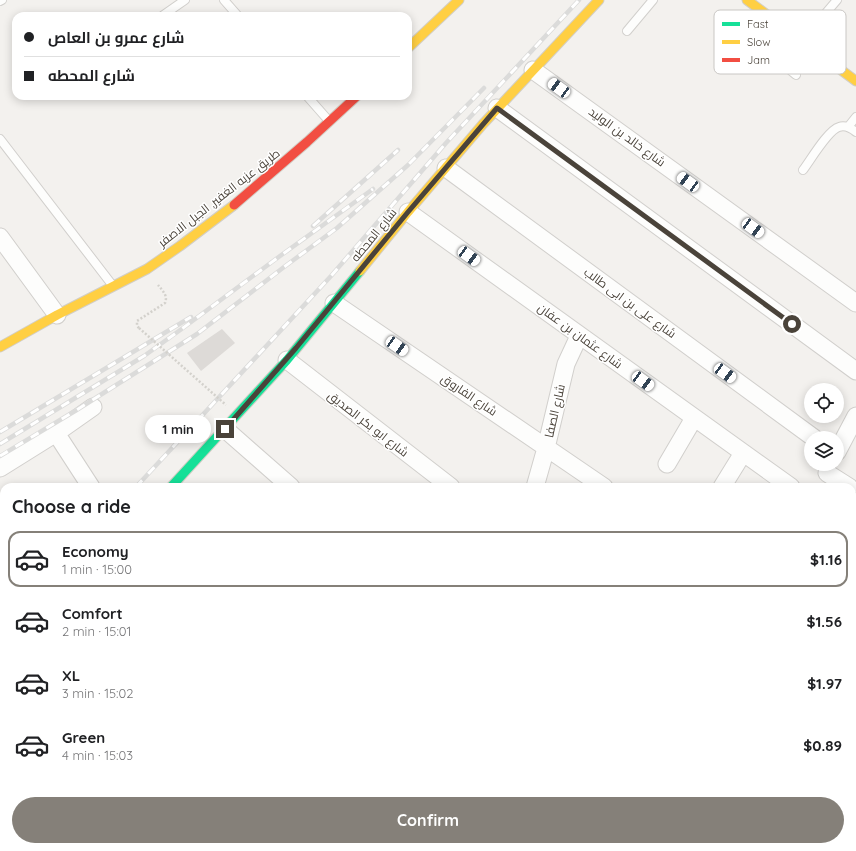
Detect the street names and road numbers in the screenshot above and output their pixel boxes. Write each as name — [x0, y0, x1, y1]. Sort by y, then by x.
street label: شارع خالد بن الوليد — [585, 104, 669, 170]
street label: طريق عزبه الغفير, الجبل الاصفر — [154, 145, 283, 250]
street label: شارع المحطه — [348, 205, 400, 265]
street label: شارع على بن ابى طالب — [581, 264, 679, 342]
street label: شارع عثمان بن عفان — [534, 300, 626, 372]
street label: شارع الفاروق — [438, 370, 500, 420]
street label: شارع الصفا — [541, 383, 569, 439]
street label: شارع ابو بكر الصديق — [324, 387, 412, 461]

